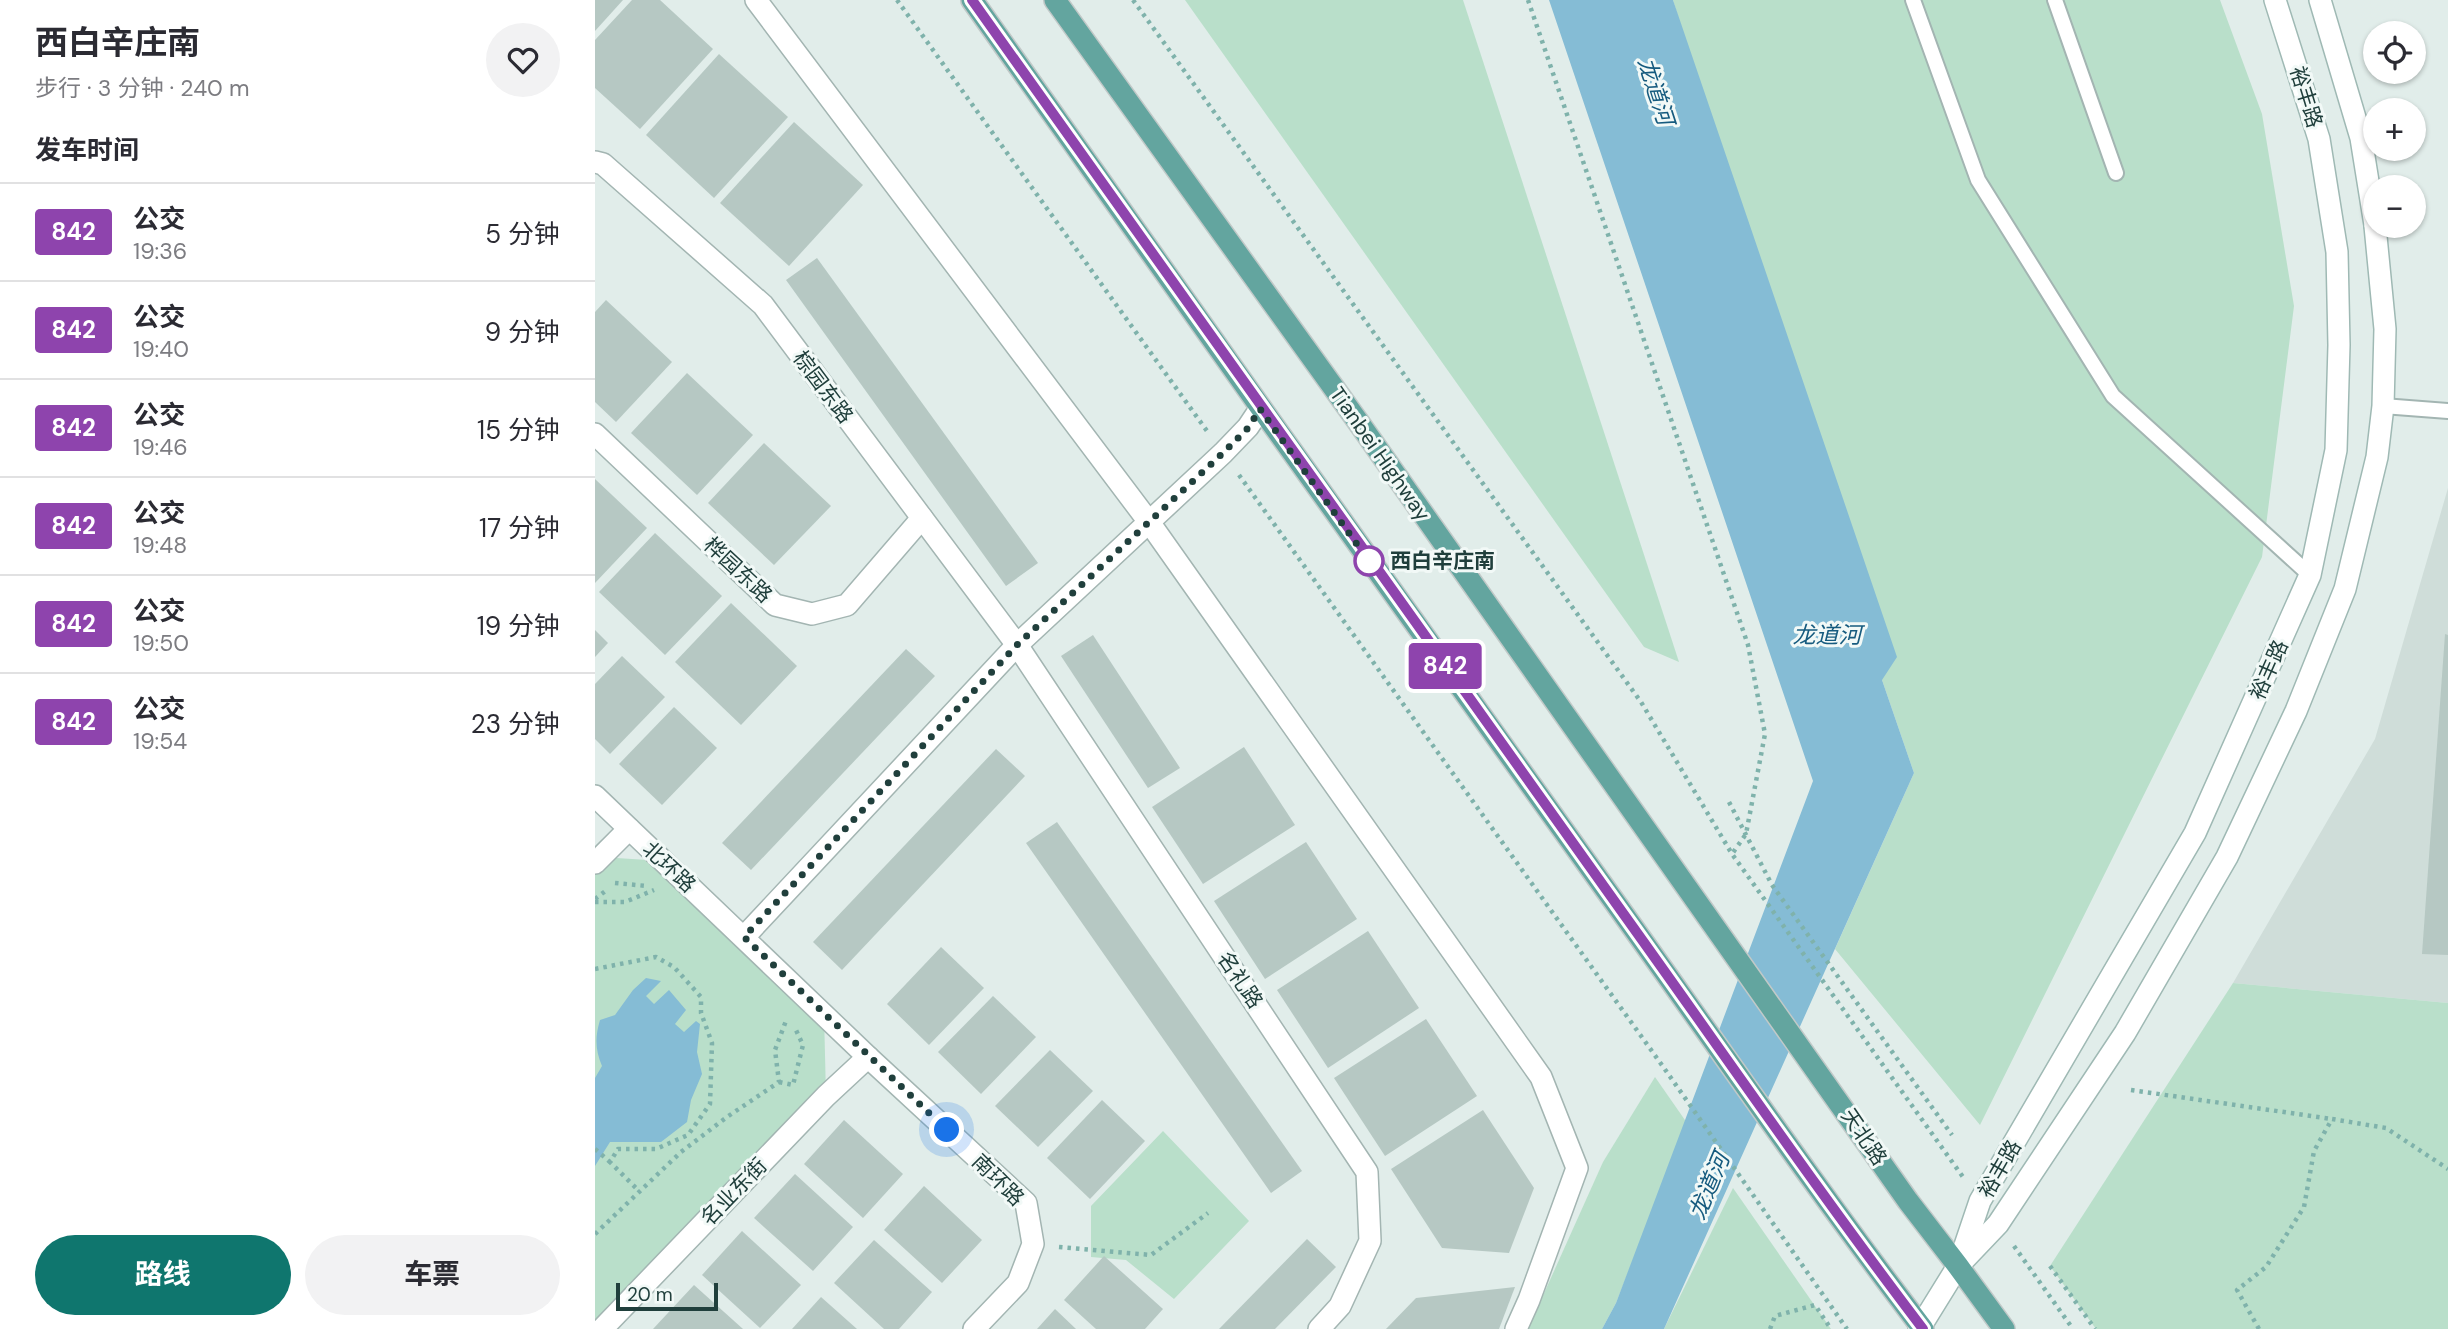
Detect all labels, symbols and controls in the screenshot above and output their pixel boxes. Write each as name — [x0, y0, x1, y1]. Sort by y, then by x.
text: 西白辛庄南 — [35, 21, 200, 64]
map controls — [2363, 21, 2426, 238]
button: locate — [2363, 21, 2426, 84]
button: heart — [486, 23, 560, 97]
water label: 龙道河 — [1631, 54, 1682, 132]
street label: 裕丰路 — [2283, 63, 2329, 131]
text: 步行 · 3 分钟 · 240 m — [35, 73, 249, 103]
button: + — [2363, 98, 2426, 161]
text: 发车时间 — [35, 133, 139, 167]
button: − — [2363, 175, 2426, 238]
text: 公交 — [133, 202, 185, 236]
text: 842 — [51, 216, 96, 247]
text: 5 分钟 — [485, 217, 560, 251]
text: 19:36 — [133, 236, 187, 266]
text: 公交 — [133, 300, 185, 334]
text: 842 — [51, 314, 96, 345]
text: 9 分钟 — [485, 315, 560, 349]
text: 19:40 — [133, 334, 189, 364]
street label: 棕园东路 — [787, 345, 859, 429]
street label: Tianbei Highway — [1323, 381, 1437, 527]
text: 公交 — [133, 398, 185, 432]
text: 842 — [51, 412, 96, 443]
text: 15 分钟 — [477, 413, 560, 447]
text: 19:46 — [133, 432, 188, 462]
text: 公交 — [133, 496, 185, 530]
text: 842 — [51, 510, 96, 541]
text: 17 分钟 — [479, 511, 560, 545]
text: 19:48 — [133, 530, 187, 560]
street label: 桦园东路 — [698, 531, 778, 609]
marker: 西白辛庄南 — [1354, 546, 1384, 576]
place label: 西白辛庄南 — [1390, 547, 1495, 575]
text: 公交 — [133, 594, 185, 628]
text: 842 — [51, 608, 96, 639]
text: 19 分钟 — [477, 609, 560, 643]
water label: 龙道河 — [1793, 620, 1866, 650]
text: 19:50 — [133, 628, 189, 658]
street label: 裕丰路 — [2243, 636, 2295, 704]
line badge: 842 — [1405, 643, 1485, 689]
text: 842 — [1423, 650, 1467, 681]
text: 公交 — [133, 692, 185, 726]
text: 842 — [51, 706, 96, 737]
text: 23 分钟 — [471, 707, 560, 741]
text: 19:54 — [133, 726, 187, 756]
street label: 北环路 — [636, 835, 702, 899]
street label: 名礼路 — [1211, 946, 1269, 1014]
street label: 天北路 — [1835, 1103, 1893, 1171]
your location — [929, 1112, 964, 1147]
street label: 裕丰路 — [1972, 1135, 2028, 1203]
water label: 龙道河 — [1682, 1145, 1738, 1224]
street label: 南环路 — [966, 1148, 1030, 1212]
street label: 名业东街 — [695, 1152, 773, 1232]
button: 路线 — [35, 1235, 291, 1315]
button: 车票 — [305, 1235, 560, 1315]
scale bar — [616, 1280, 717, 1312]
text: 20 m — [627, 1282, 673, 1307]

